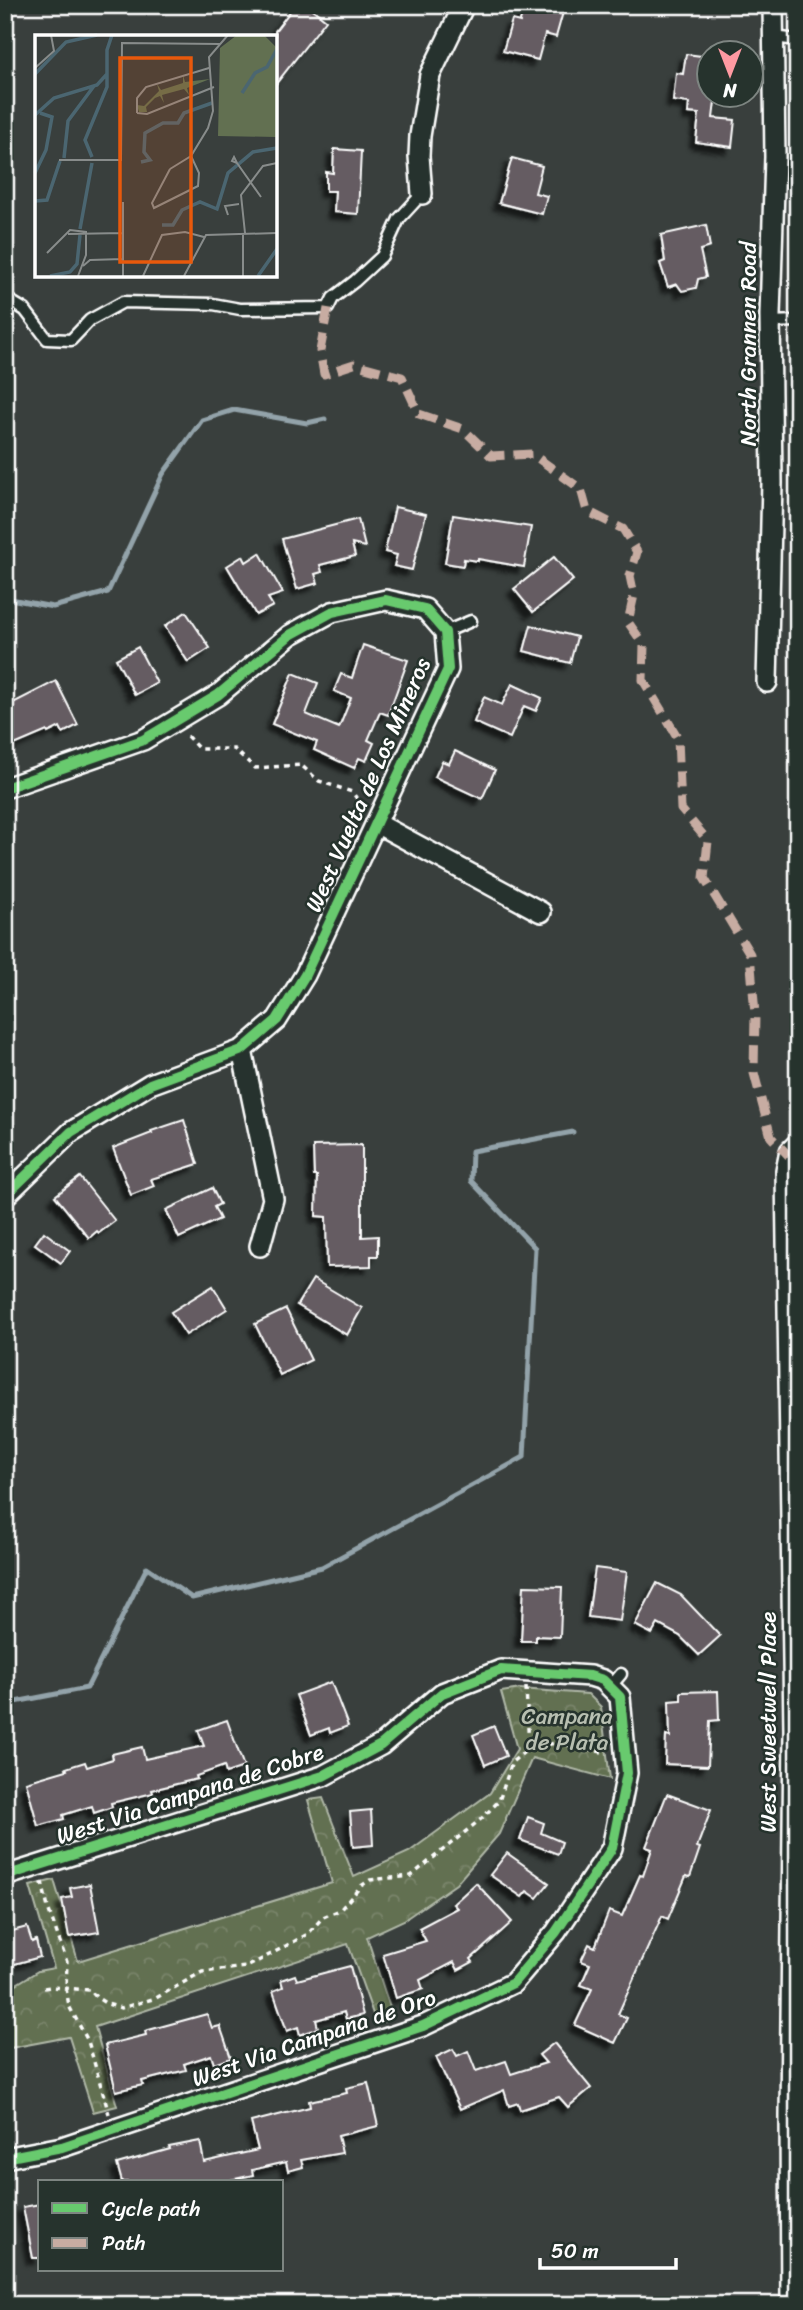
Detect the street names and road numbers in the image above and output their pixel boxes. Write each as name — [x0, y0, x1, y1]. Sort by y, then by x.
street label: North Grannen Road — [728, 240, 769, 446]
street label: West Vuelta de Los Mineros — [293, 650, 443, 919]
street label: West Sweetwell Place — [748, 1612, 789, 1832]
street label: West Via Campana de Cobre — [51, 1731, 329, 1857]
street label: West Via Campana de Oro — [186, 1977, 442, 2099]

